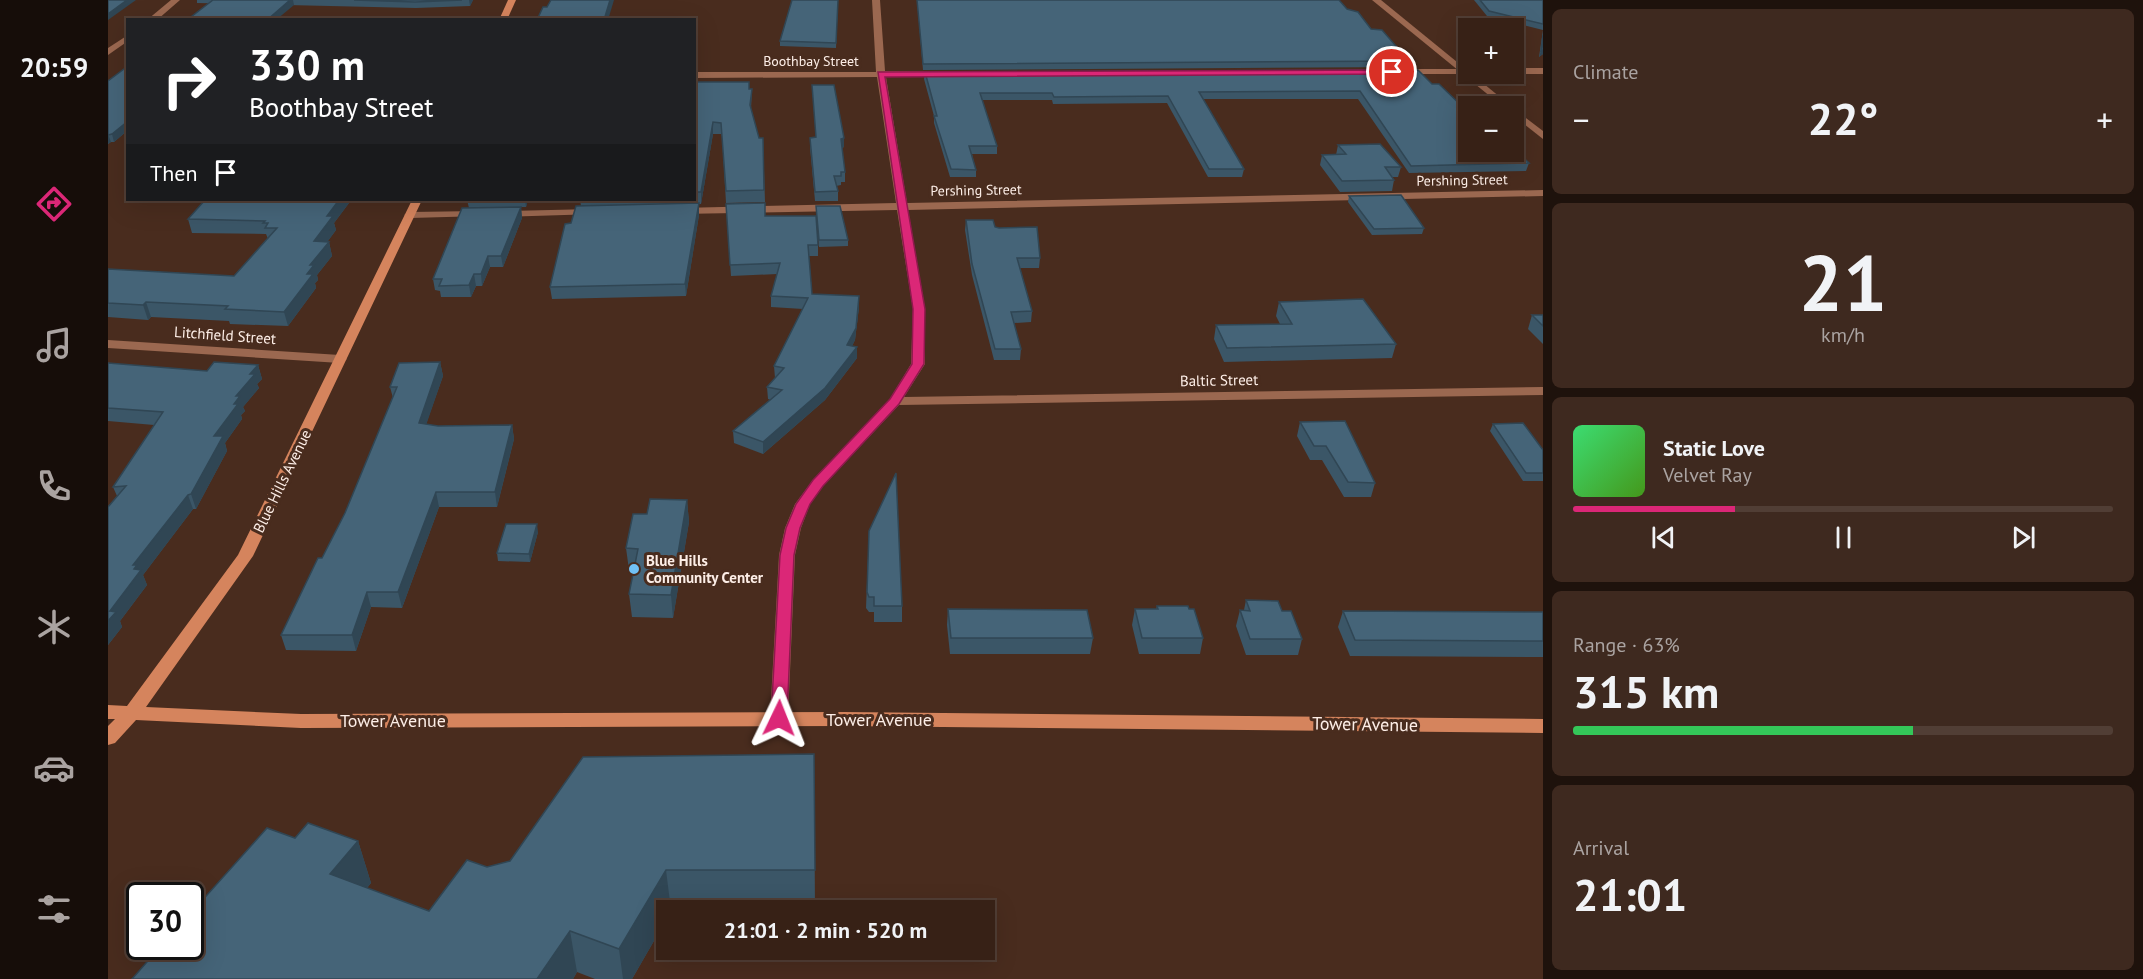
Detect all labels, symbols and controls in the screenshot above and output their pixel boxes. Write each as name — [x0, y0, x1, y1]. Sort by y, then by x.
map controls — [1458, 18, 1524, 162]
button: + — [1458, 18, 1524, 84]
text: 330 m — [249, 37, 365, 92]
icon: right — [150, 42, 228, 120]
pin — [1366, 46, 1417, 97]
text: 20:59 — [20, 50, 88, 84]
street label: Boothbay Street — [763, 52, 859, 70]
icon: arrive — [1375, 55, 1408, 88]
text: Climate — [1573, 59, 1639, 85]
text: 22° — [1808, 89, 1878, 147]
text: Boothbay Street — [249, 90, 433, 124]
button: − — [1458, 96, 1524, 162]
text: − — [1573, 98, 1590, 141]
text: + — [2096, 98, 2113, 141]
icon: arrive — [209, 156, 242, 189]
text: Then — [150, 159, 197, 187]
street label: Pershing Street — [1416, 170, 1508, 190]
street label: Pershing Street — [930, 180, 1022, 200]
icon: directions — [33, 183, 75, 225]
text: 21 — [1799, 232, 1887, 333]
street label: Litchfield Street — [173, 322, 277, 348]
text: km/h — [1821, 322, 1865, 348]
icon: music — [33, 324, 75, 366]
street label: Baltic Street — [1180, 370, 1258, 390]
street label: Blue Hills Avenue — [249, 426, 315, 536]
text: Static Love — [1663, 434, 1765, 462]
text: Velvet Ray — [1663, 462, 1752, 488]
icon: phone — [33, 465, 75, 507]
icon: previous — [1647, 521, 1680, 554]
icon: pause — [1827, 521, 1860, 554]
icon: next — [2007, 521, 2040, 554]
place label: Blue Hills Community Center — [646, 551, 764, 587]
marker: Blue Hills Community Center — [627, 562, 641, 576]
icon: climate — [33, 606, 75, 648]
text: Range · 63% — [1573, 632, 1680, 658]
text: 315 km — [1573, 662, 1719, 720]
position arrow — [747, 686, 811, 750]
street label: Tower Avenue — [826, 708, 932, 731]
street label: Tower Avenue — [340, 709, 446, 732]
street label: Tower Avenue — [1312, 712, 1418, 736]
icon: car — [33, 747, 75, 789]
text: Arrival — [1573, 835, 1629, 861]
text: 21:01 — [1573, 865, 1687, 923]
speed limit sign: 30 — [126, 882, 204, 960]
icon: filters — [33, 888, 75, 930]
text: 21:01 · 2 min · 520 m — [724, 916, 927, 944]

